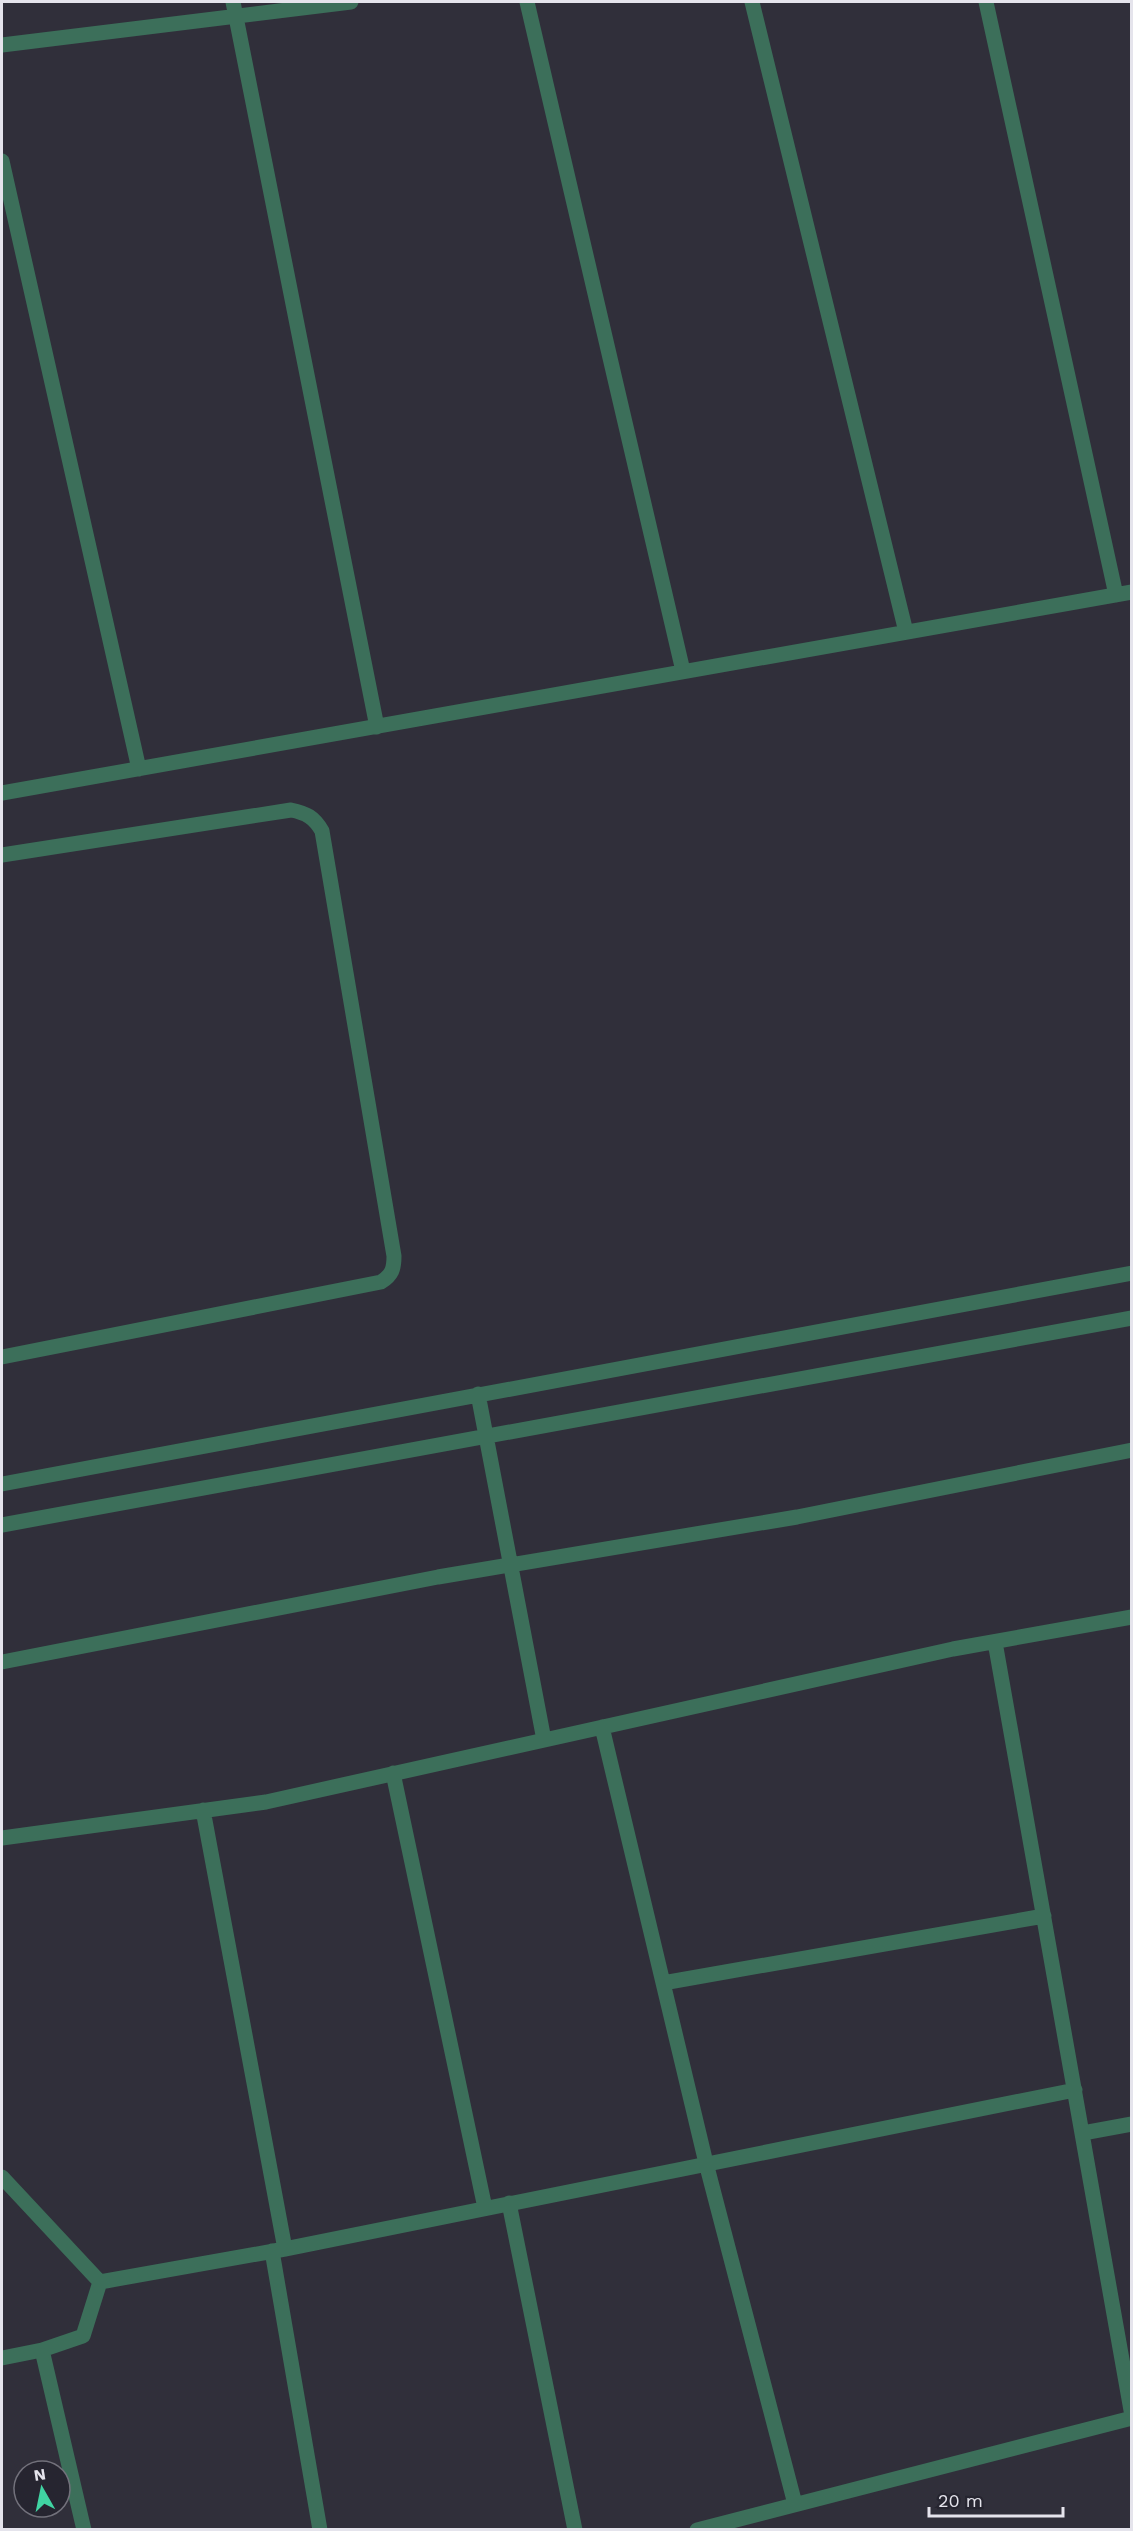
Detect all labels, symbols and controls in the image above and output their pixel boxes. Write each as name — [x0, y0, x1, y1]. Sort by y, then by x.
north arrow — [12, 2459, 72, 2519]
text: N — [32, 2464, 47, 2485]
scale bar — [929, 2480, 1062, 2518]
text: 20 m — [938, 2490, 983, 2511]

